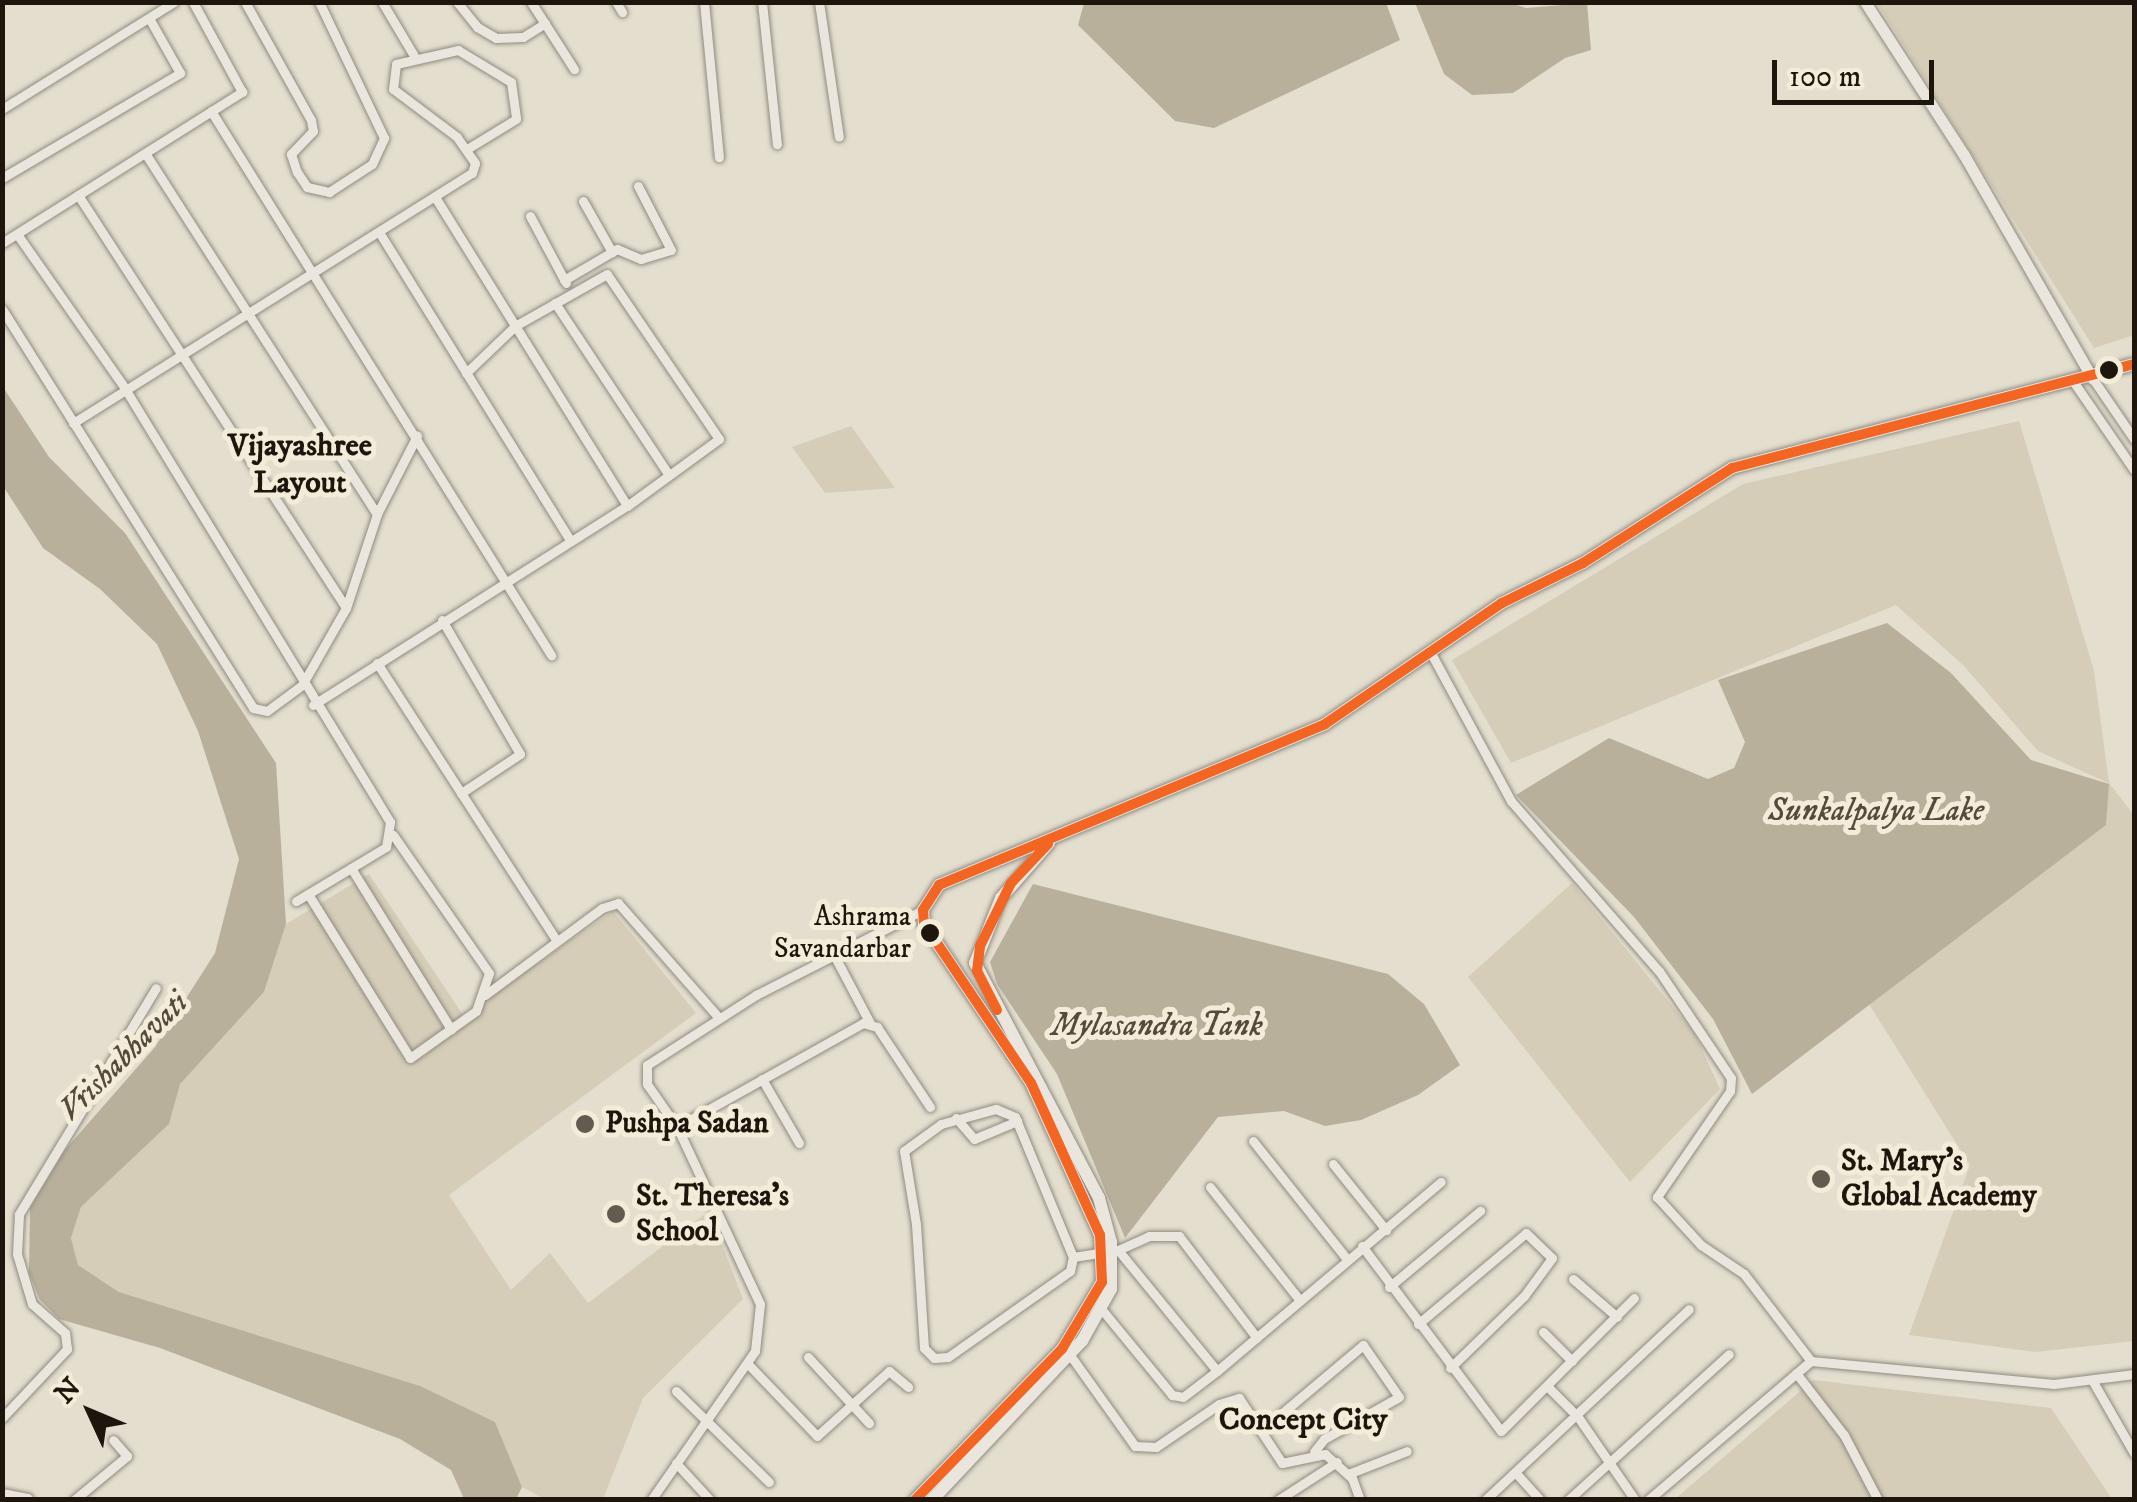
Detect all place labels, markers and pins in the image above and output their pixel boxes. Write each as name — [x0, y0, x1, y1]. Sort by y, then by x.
unlabelled marker — [2099, 360, 2119, 380]
place label: Ashrama Savandarbar — [774, 900, 911, 966]
marker: Ashrama Savandarbar — [920, 923, 940, 943]
place label: Pushpa Sadan — [605, 1106, 769, 1142]
marker: Pushpa Sadan — [574, 1113, 596, 1135]
place label: St. Mary's Global Academy — [1841, 1144, 2036, 1214]
marker: St. Mary's Global Academy — [1810, 1168, 1832, 1190]
place label: St. Theresa's School — [636, 1179, 789, 1250]
marker: St. Theresa's School — [605, 1203, 627, 1225]

